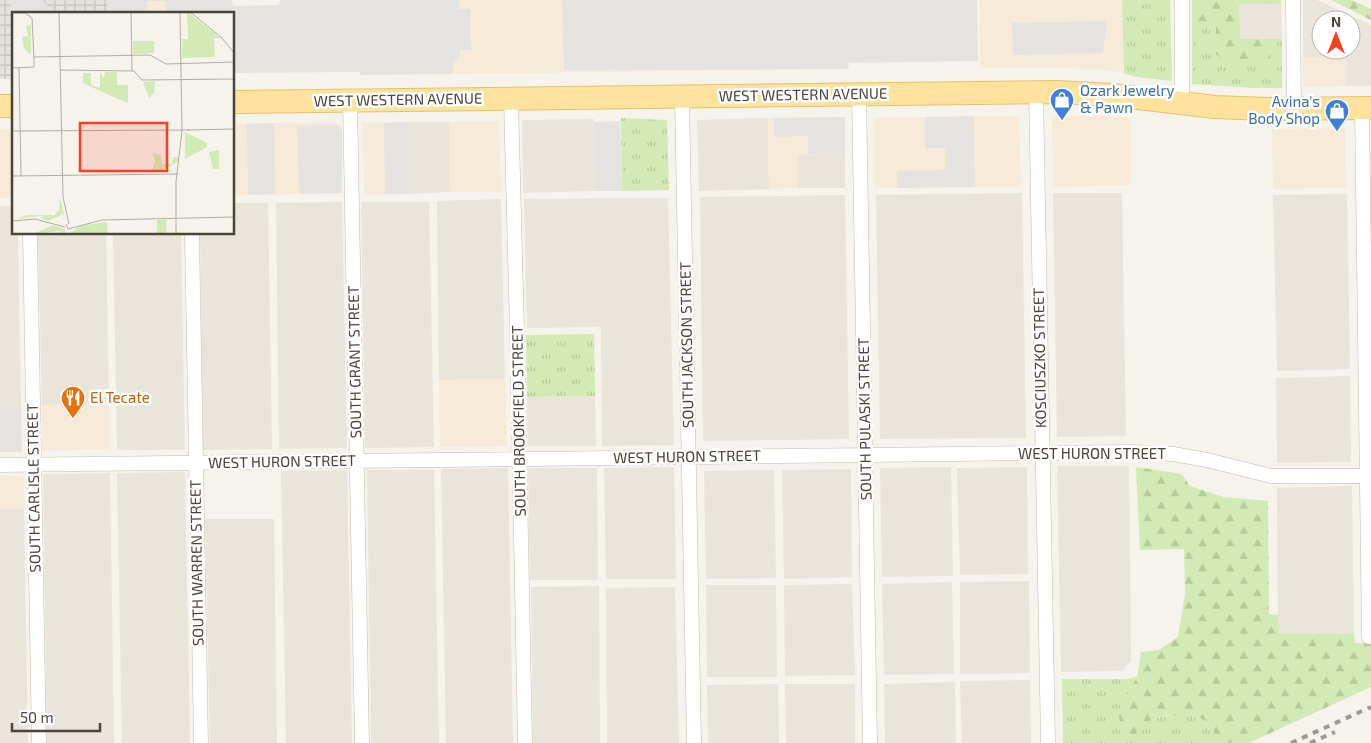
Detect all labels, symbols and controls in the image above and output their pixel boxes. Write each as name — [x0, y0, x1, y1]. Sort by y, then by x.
north arrow — [1311, 10, 1361, 60]
inset map — [12, 12, 235, 235]
text: N — [1331, 13, 1341, 30]
place label: Ozark Jewelry & Pawn — [1080, 81, 1174, 116]
street label: WEST WESTERN AVENUE — [718, 84, 888, 104]
shop icon: Ozark Jewelry & Pawn — [1049, 87, 1075, 121]
street label: WEST WESTERN AVENUE — [313, 89, 483, 109]
place label: Avina's Body Shop — [1248, 92, 1320, 127]
shop icon: Avina's Body Shop — [1324, 98, 1350, 132]
street label: SOUTH JACKSON STREET — [676, 261, 696, 428]
street label: SOUTH GRANT STREET — [344, 285, 364, 439]
street label: KOSCIUSZKO STREET — [1029, 288, 1049, 428]
street label: SOUTH BROOKFIELD STREET — [507, 325, 529, 517]
street label: SOUTH PULASKI STREET — [854, 337, 874, 501]
restaurant icon: El Tecate — [60, 385, 86, 419]
place label: El Tecate — [90, 388, 150, 406]
street label: SOUTH CARLISLE STREET — [23, 403, 43, 573]
street label: WEST HURON STREET — [1018, 444, 1166, 462]
street label: WEST HURON STREET — [613, 446, 761, 466]
street label: WEST HURON STREET — [208, 451, 356, 471]
street label: SOUTH WARREN STREET — [186, 479, 206, 646]
scale bar — [12, 700, 100, 732]
text: 50 m — [20, 708, 54, 726]

